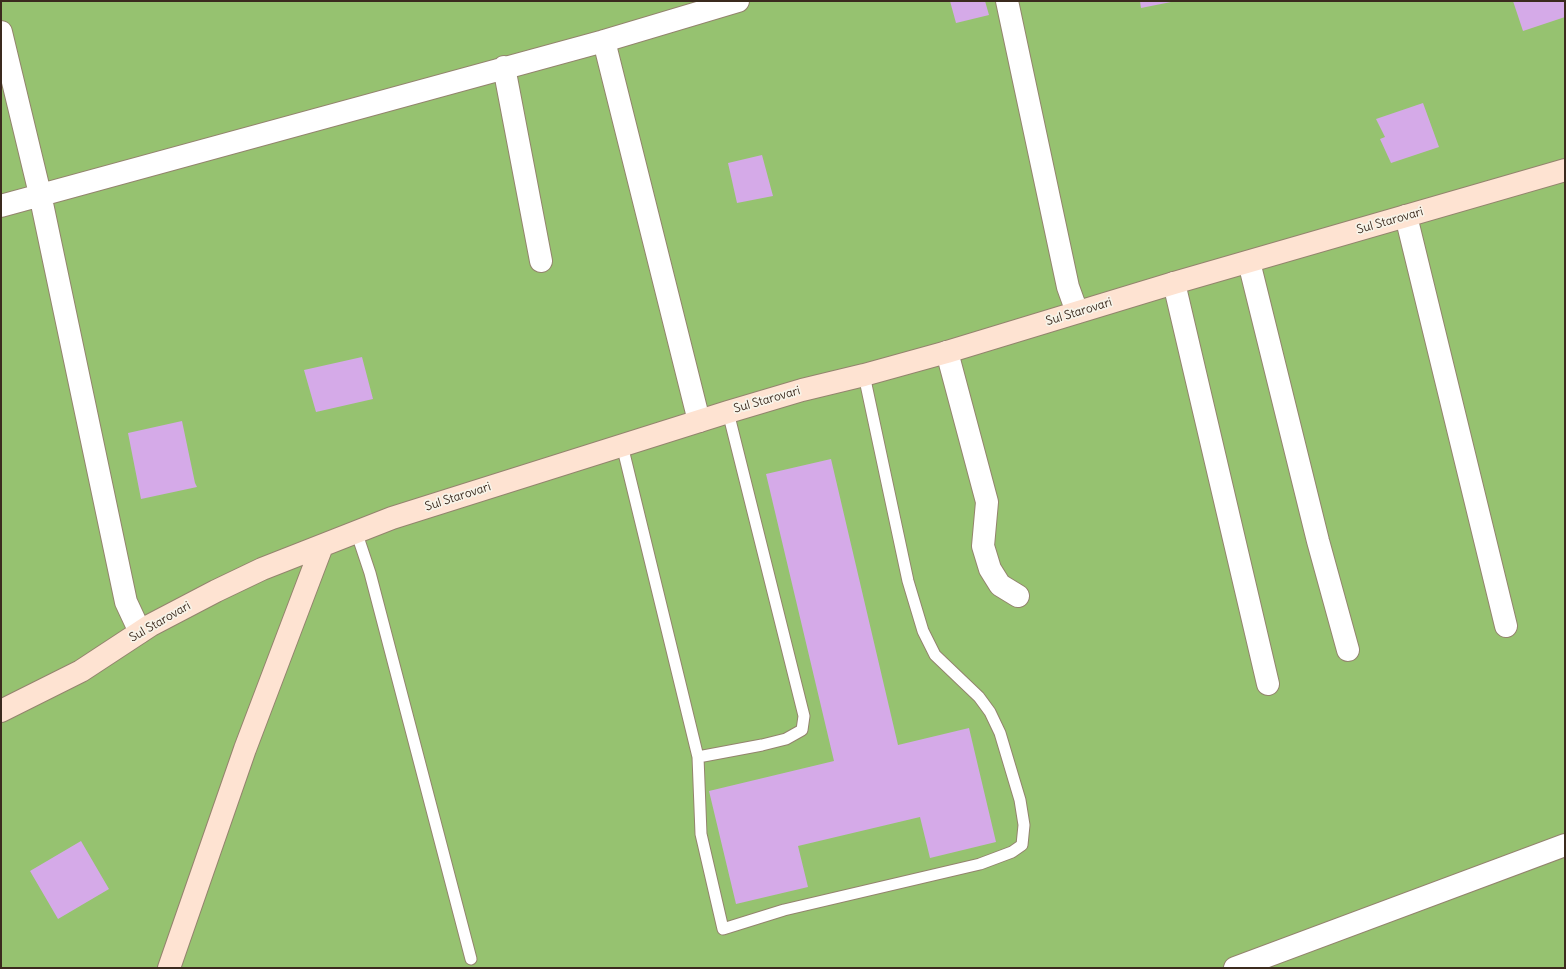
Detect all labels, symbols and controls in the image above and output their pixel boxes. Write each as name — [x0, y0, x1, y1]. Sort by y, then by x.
street label: Sul Starovari — [1355, 205, 1425, 237]
street label: Sul Starovari — [1044, 295, 1114, 329]
street label: Sul Starovari — [732, 384, 802, 416]
street label: Sul Starovari — [423, 480, 493, 514]
street label: Sul Starovari — [127, 599, 193, 645]

